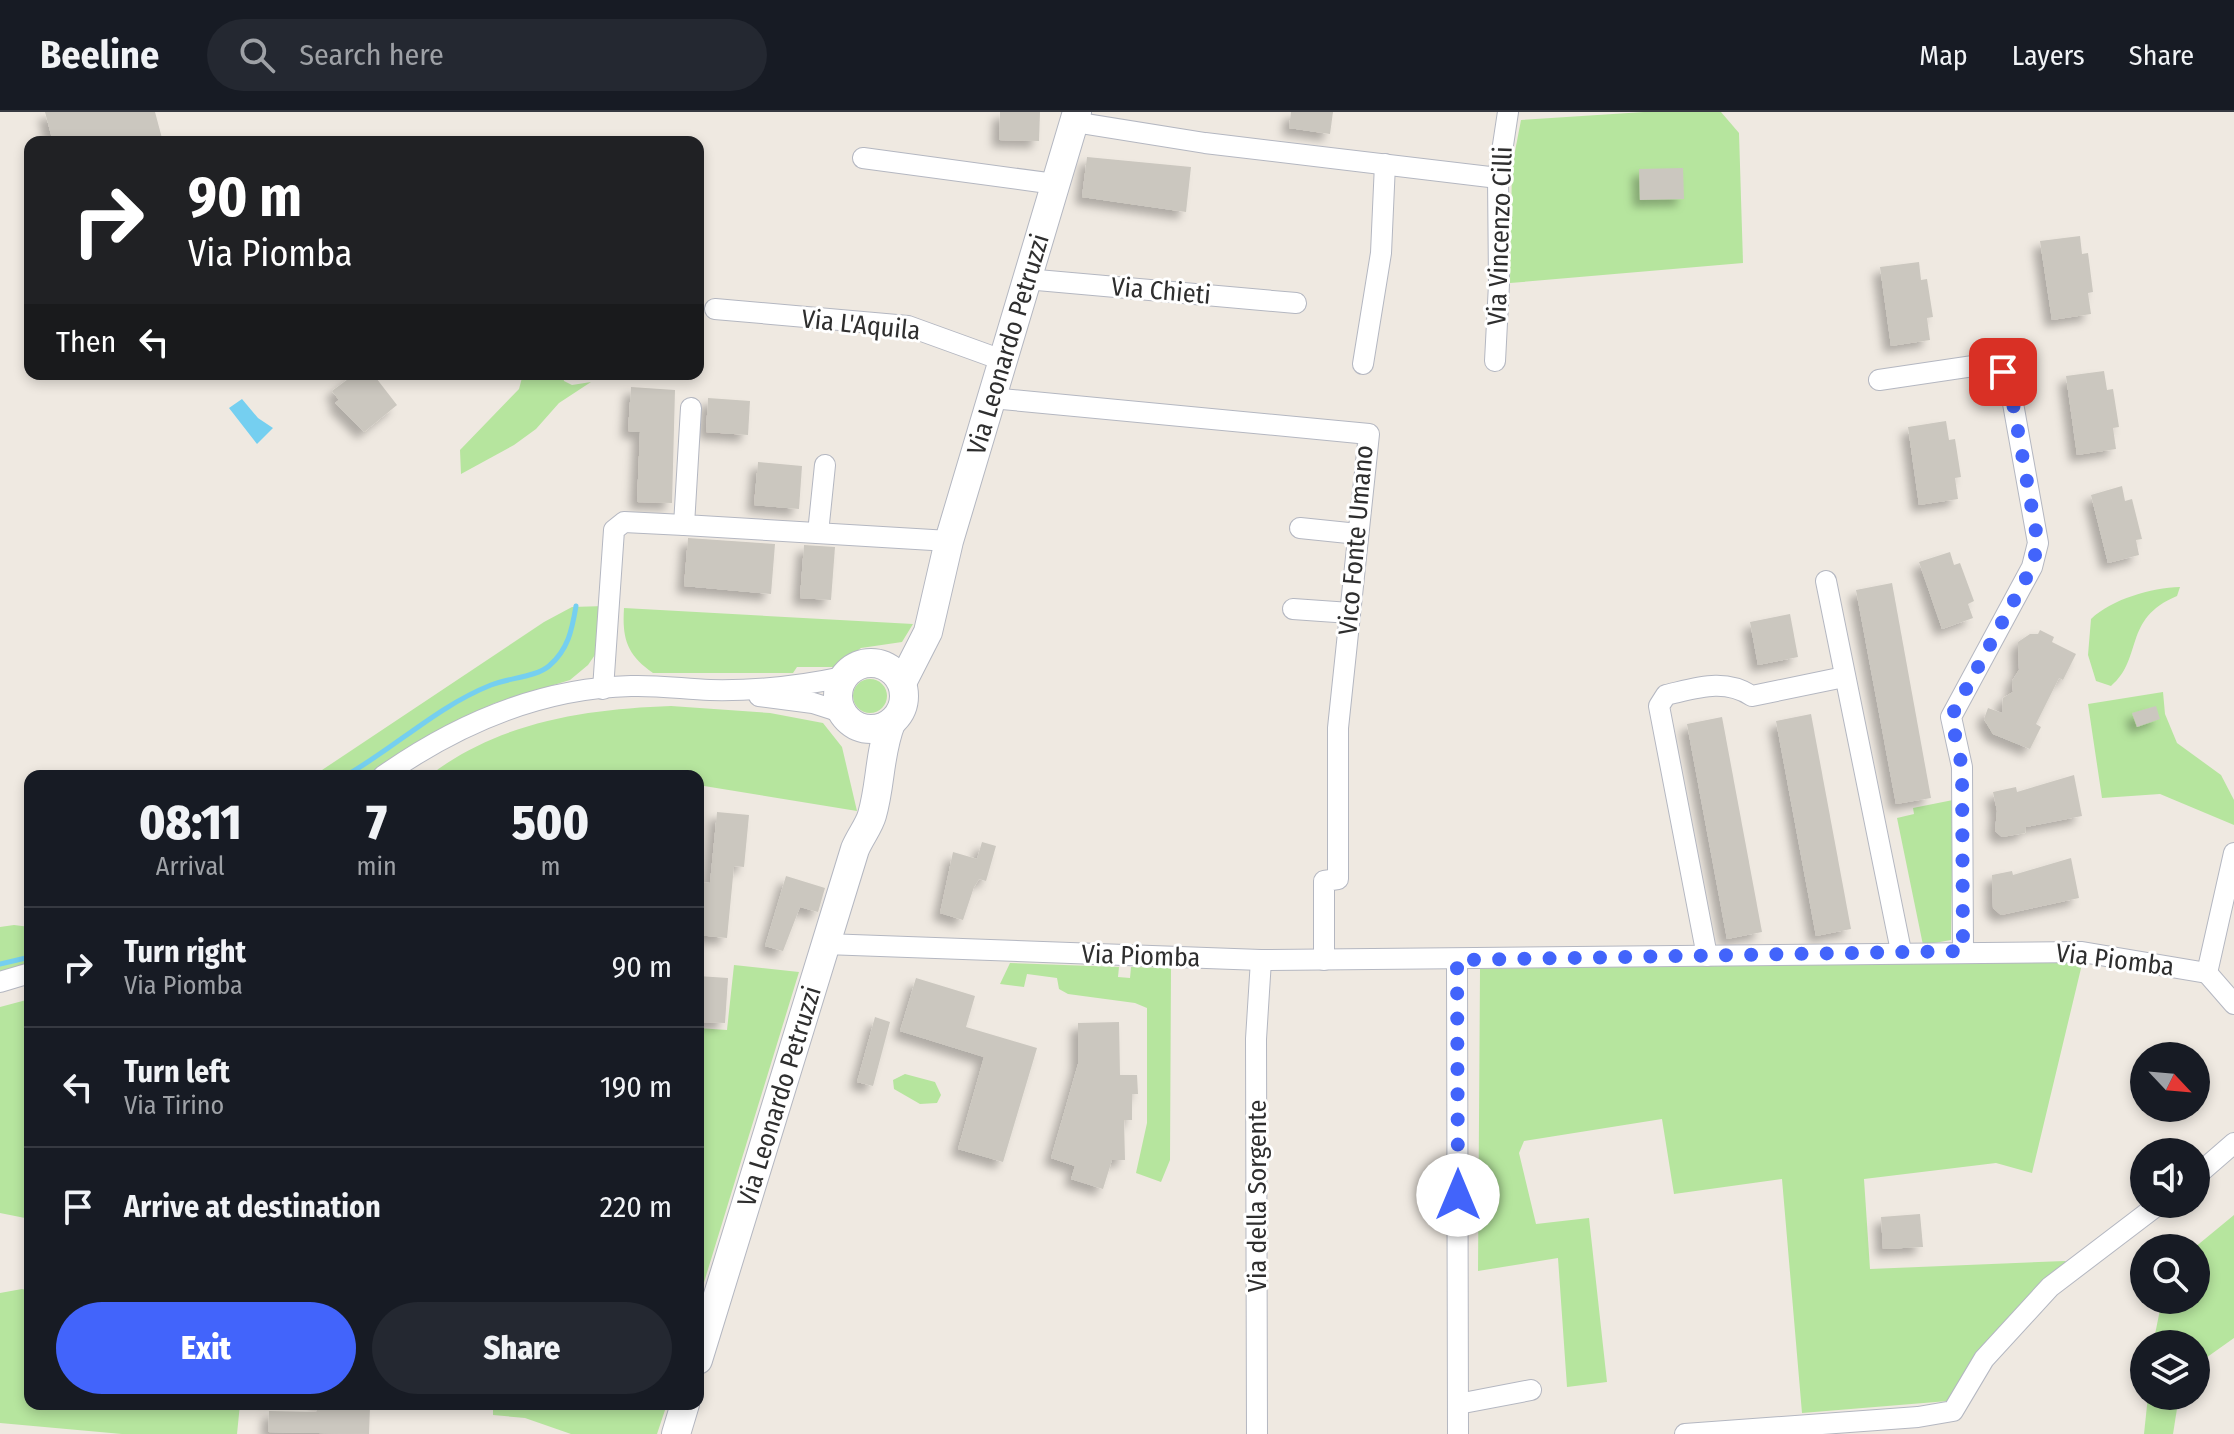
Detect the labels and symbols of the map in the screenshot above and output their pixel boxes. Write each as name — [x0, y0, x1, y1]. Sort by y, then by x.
street label: Via Vincenzo Cilli — [1481, 146, 1519, 326]
street label: Via Leonardo Petruzzi — [960, 230, 1055, 458]
street label: Via Chieti — [1110, 271, 1212, 311]
street label: Via L'Aquila — [800, 303, 922, 347]
pin — [1969, 338, 2037, 406]
street label: Vico Fonte Umano — [1332, 444, 1380, 636]
street label: Via Piomba — [2054, 937, 2176, 983]
street label: Via Piomba — [1081, 938, 1201, 974]
street label: Via Leonardo Petruzzi — [731, 982, 827, 1210]
north arrow — [2130, 1042, 2210, 1122]
street label: Via della Sorgente — [1242, 1100, 1273, 1292]
position arrow — [1416, 1153, 1500, 1237]

